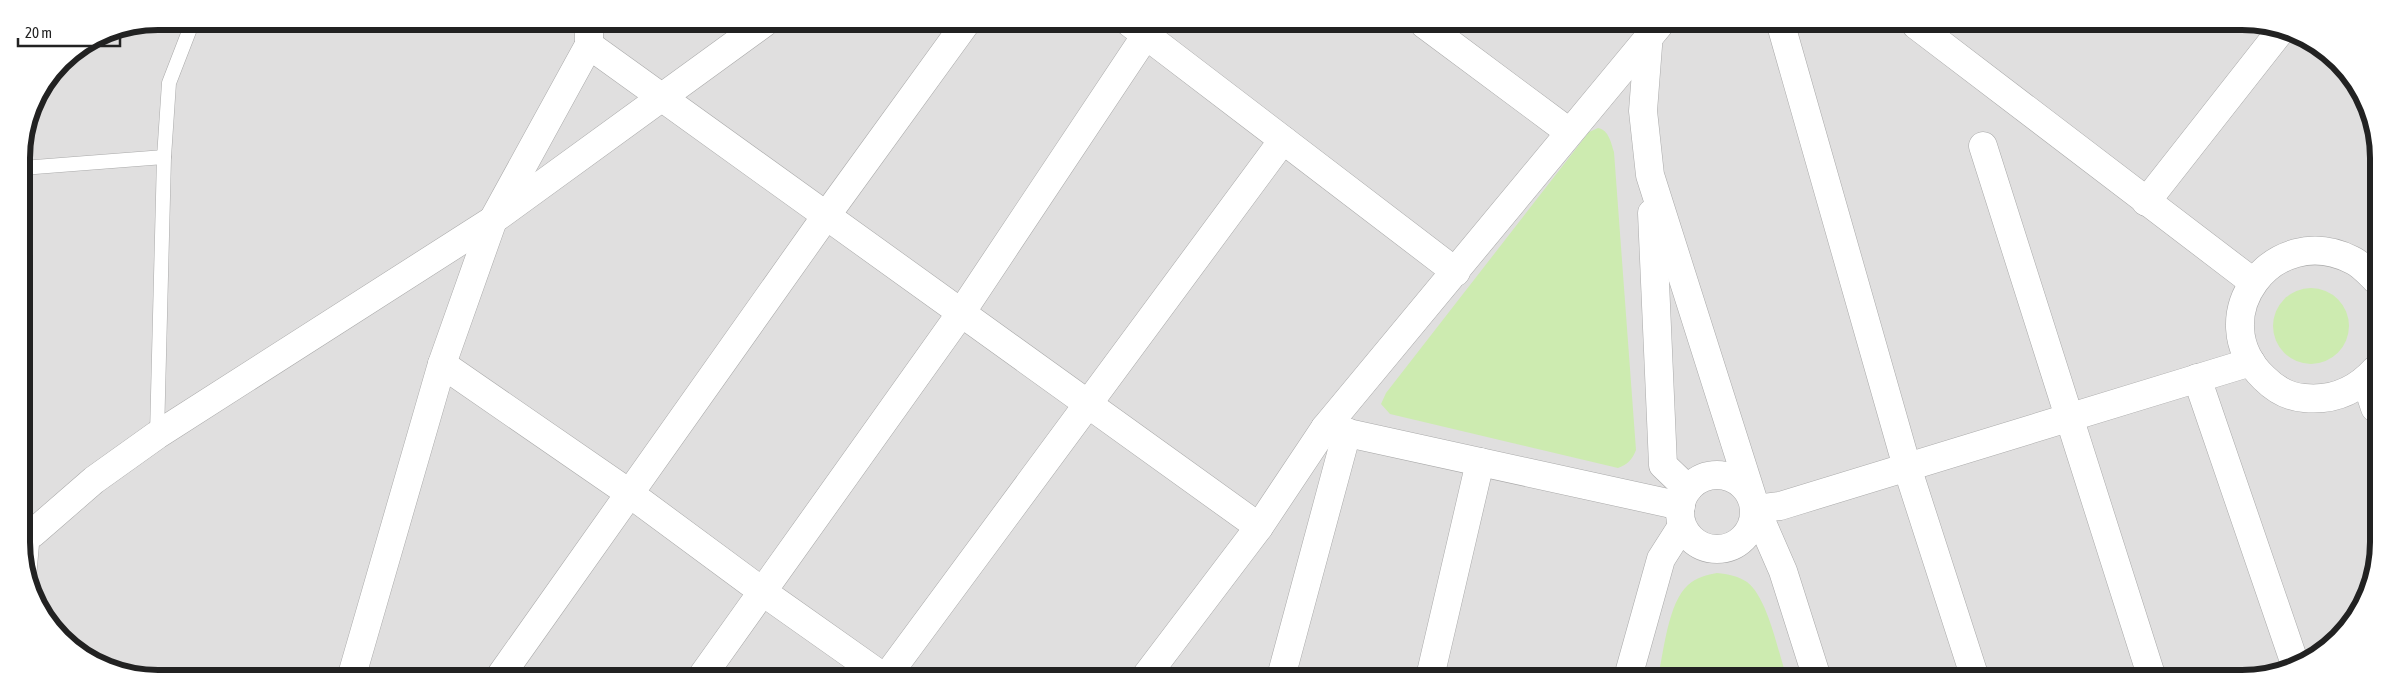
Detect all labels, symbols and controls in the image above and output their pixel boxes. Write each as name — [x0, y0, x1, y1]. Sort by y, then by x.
scale bar — [18, 15, 120, 47]
text: 20 m — [25, 24, 52, 41]

